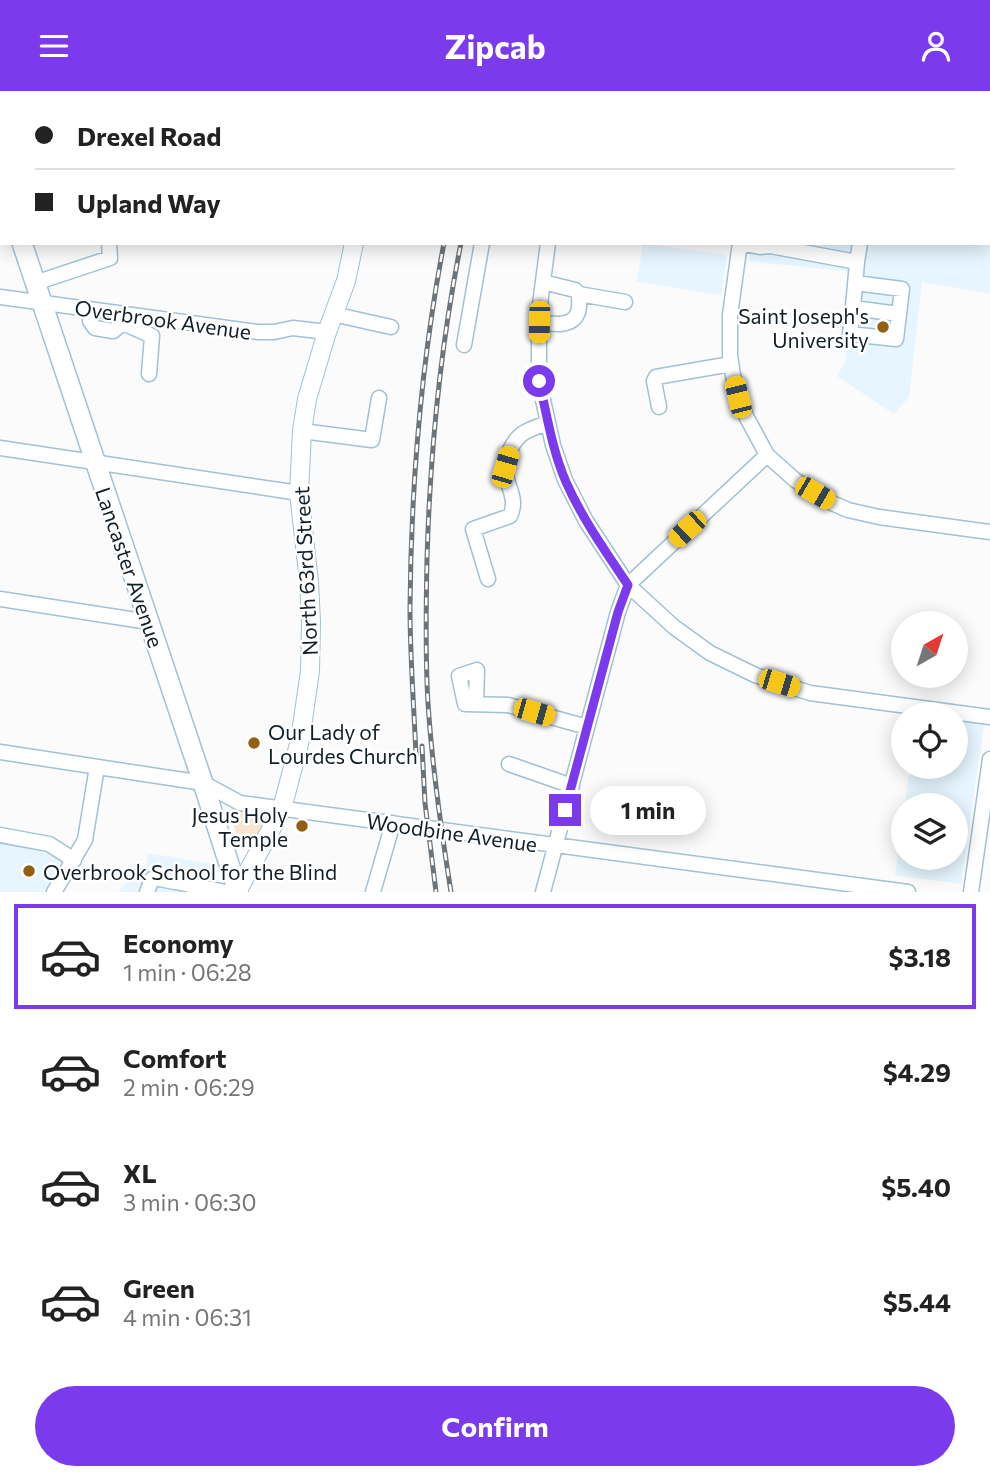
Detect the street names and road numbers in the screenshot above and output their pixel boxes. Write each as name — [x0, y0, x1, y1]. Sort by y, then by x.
street label: Overbrook Avenue — [73, 294, 253, 344]
street label: Lancaster Avenue — [91, 484, 169, 650]
street label: North 63rd Street — [288, 486, 322, 656]
street label: Woodbine Avenue — [365, 808, 539, 856]

